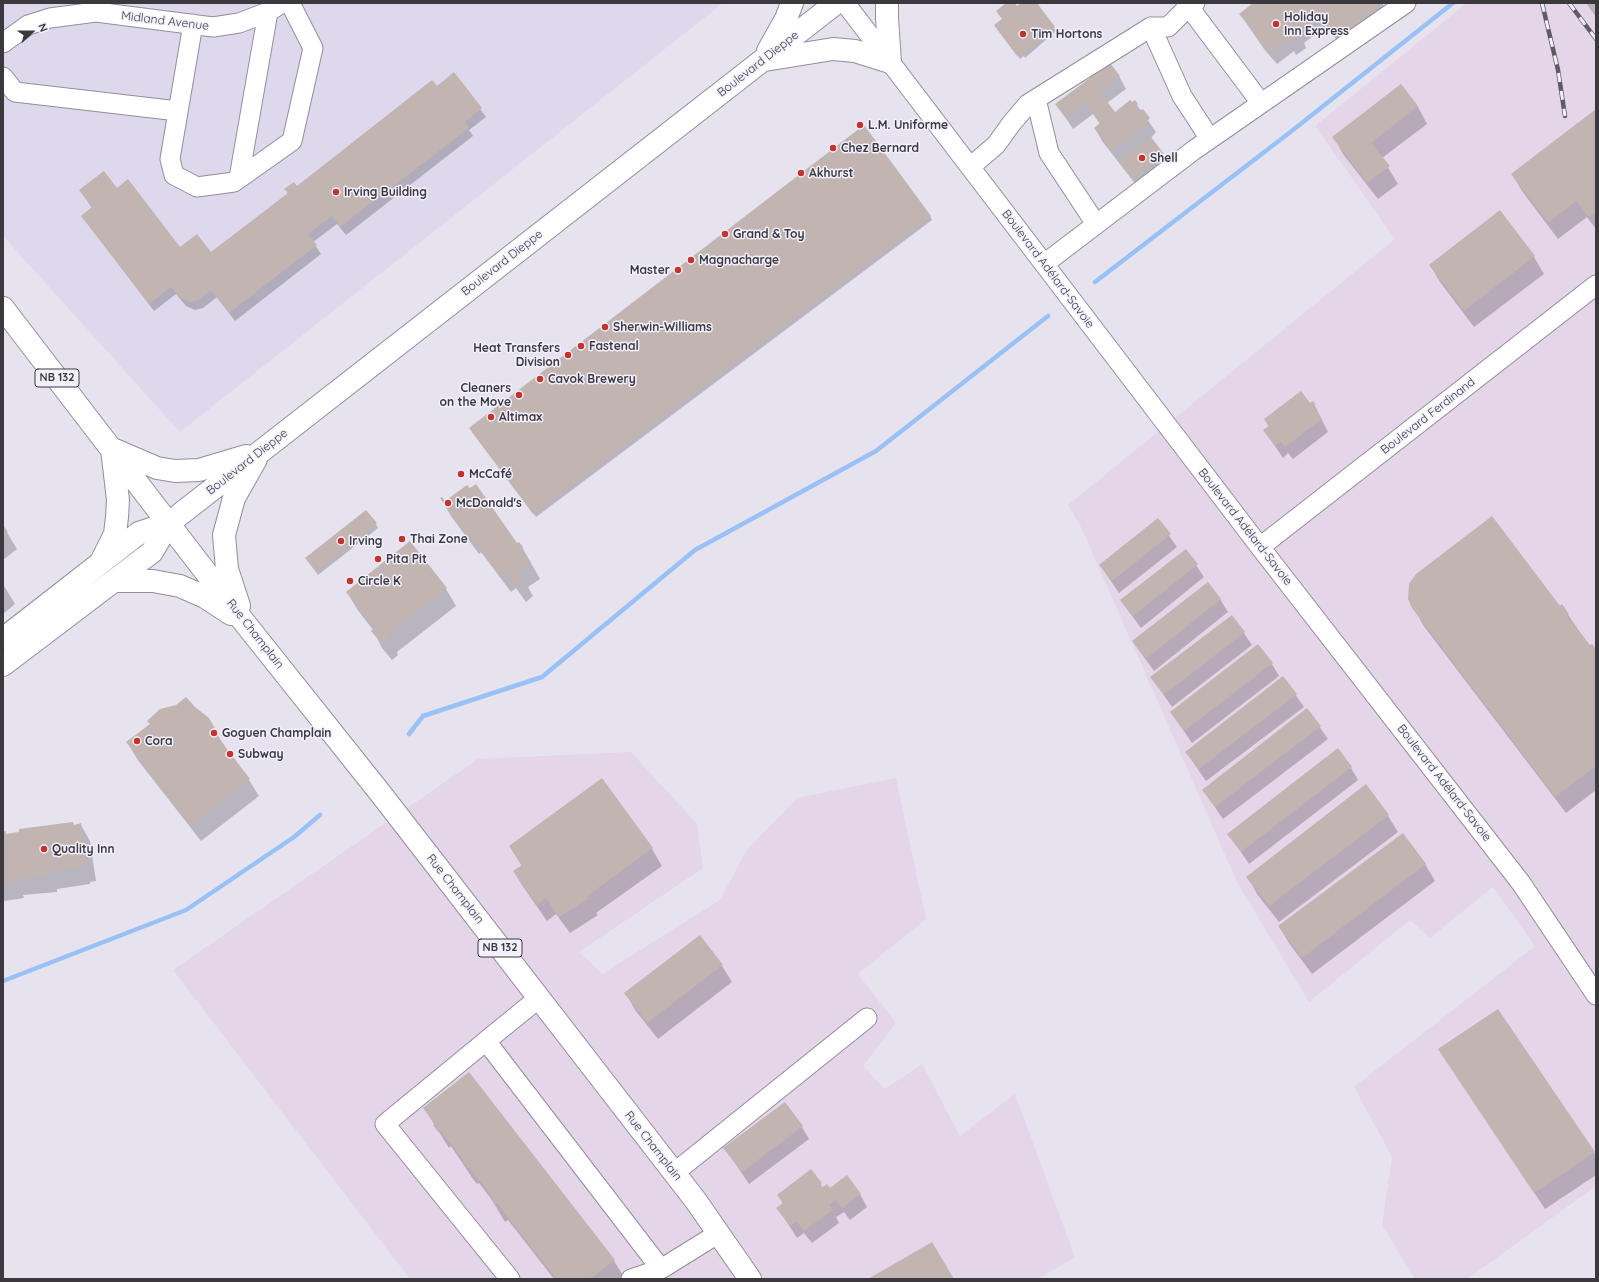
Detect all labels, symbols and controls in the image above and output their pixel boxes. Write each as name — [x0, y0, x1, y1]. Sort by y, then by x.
street label: Midland Avenue — [120, 8, 210, 34]
place label: Holiday Inn Express — [1284, 10, 1349, 38]
north arrow — [12, 12, 52, 52]
marker: Holiday Inn Express — [1271, 19, 1281, 29]
text: N — [35, 21, 51, 34]
place label: Tim Hortons — [1031, 27, 1102, 41]
street label: Boulevard Dieppe — [715, 28, 801, 100]
marker: Tim Hortons — [1018, 29, 1028, 39]
place label: L.M. Uniforme — [868, 118, 948, 132]
marker: L.M. Uniforme — [855, 120, 865, 130]
place label: Chez Bernard — [841, 141, 919, 155]
marker: Chez Bernard — [828, 143, 838, 153]
place label: Shell — [1150, 151, 1178, 165]
marker: Shell — [1137, 153, 1147, 163]
place label: Akhurst — [809, 166, 853, 180]
marker: Akhurst — [796, 168, 806, 178]
place label: Irving Building — [344, 185, 427, 199]
marker: Irving Building — [331, 187, 341, 197]
street label: Boulevard Adélard-Savoie — [999, 207, 1097, 331]
street label: Boulevard Dieppe — [459, 227, 545, 299]
place label: Grand & Toy — [733, 227, 804, 241]
marker: Grand & Toy — [720, 229, 730, 239]
place label: Magnacharge — [699, 253, 779, 267]
marker: Magnacharge — [686, 255, 696, 265]
place label: Master — [630, 263, 670, 277]
marker: Master — [673, 265, 683, 275]
place label: Sherwin-Williams — [613, 320, 712, 334]
marker: Sherwin-Williams — [600, 322, 610, 332]
place label: Fastenal — [589, 339, 639, 353]
place label: Heat Transfers Division — [473, 341, 560, 369]
marker: Fastenal — [576, 341, 586, 351]
marker: Heat Transfers Division — [563, 350, 573, 360]
road number: NB 132 — [35, 369, 79, 387]
place label: Cavok Brewery — [548, 372, 636, 386]
marker: Cavok Brewery — [535, 374, 545, 384]
street label: Boulevard Ferdinand — [1378, 375, 1478, 457]
place label: Cleaners on the Move — [440, 381, 511, 409]
marker: Cleaners on the Move — [514, 390, 524, 400]
place label: Altimax — [499, 410, 542, 424]
marker: Altimax — [486, 412, 496, 422]
street label: Boulevard Dieppe — [204, 426, 290, 498]
street label: Boulevard Adélard-Savoie — [1195, 466, 1295, 588]
place label: McCafé — [469, 467, 512, 481]
marker: McCafé — [456, 469, 466, 479]
place label: McDonald's — [456, 496, 522, 510]
marker: McDonald's — [443, 498, 453, 508]
place label: Thai Zone — [410, 532, 468, 546]
place label: Irving — [349, 534, 382, 548]
marker: Thai Zone — [397, 534, 407, 544]
marker: Irving — [336, 536, 346, 546]
place label: Pita Pit — [386, 552, 427, 566]
marker: Pita Pit — [373, 554, 383, 564]
place label: Circle K — [358, 574, 401, 588]
marker: Circle K — [345, 576, 355, 586]
street label: Rue Champlain — [223, 596, 287, 672]
street label: Boulevard Adélard-Savoie — [1394, 722, 1494, 844]
place label: Goguen Champlain — [222, 726, 331, 740]
marker: Goguen Champlain — [209, 728, 219, 738]
place label: Cora — [145, 734, 173, 748]
marker: Cora — [132, 736, 142, 746]
place label: Subway — [238, 747, 284, 761]
marker: Subway — [225, 749, 235, 759]
place label: Quality Inn — [52, 842, 115, 856]
marker: Quality Inn — [39, 844, 49, 854]
street label: Rue Champlain — [423, 851, 487, 927]
road number: NB 132 — [478, 939, 522, 957]
street label: Rue Champlain — [621, 1108, 685, 1184]

